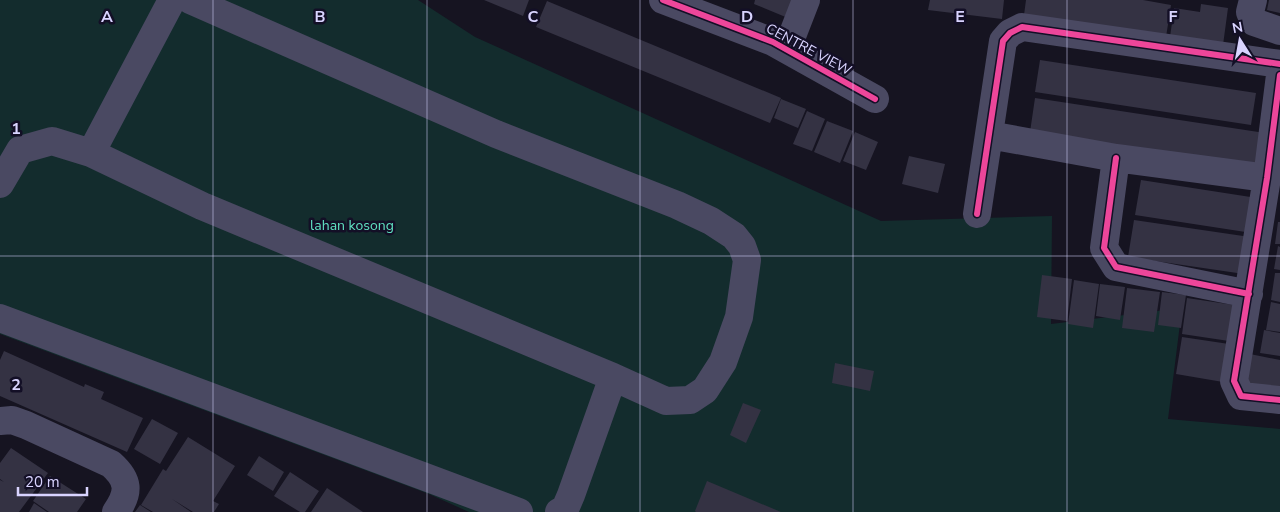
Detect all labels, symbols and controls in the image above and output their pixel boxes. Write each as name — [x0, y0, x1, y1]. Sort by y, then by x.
text: A — [101, 6, 113, 28]
text: B — [314, 6, 326, 28]
text: C — [528, 6, 539, 28]
text: D — [741, 6, 753, 28]
text: E — [955, 6, 965, 28]
text: F — [1169, 6, 1178, 28]
north arrow — [1215, 15, 1265, 65]
text: N — [1231, 17, 1245, 38]
street label: CENTRE VIEW — [763, 19, 855, 80]
text: 1 — [11, 118, 21, 140]
park label: lahan kosong — [310, 216, 394, 235]
text: 2 — [11, 374, 21, 396]
scale bar — [18, 464, 86, 496]
text: 20 m — [25, 472, 60, 492]

